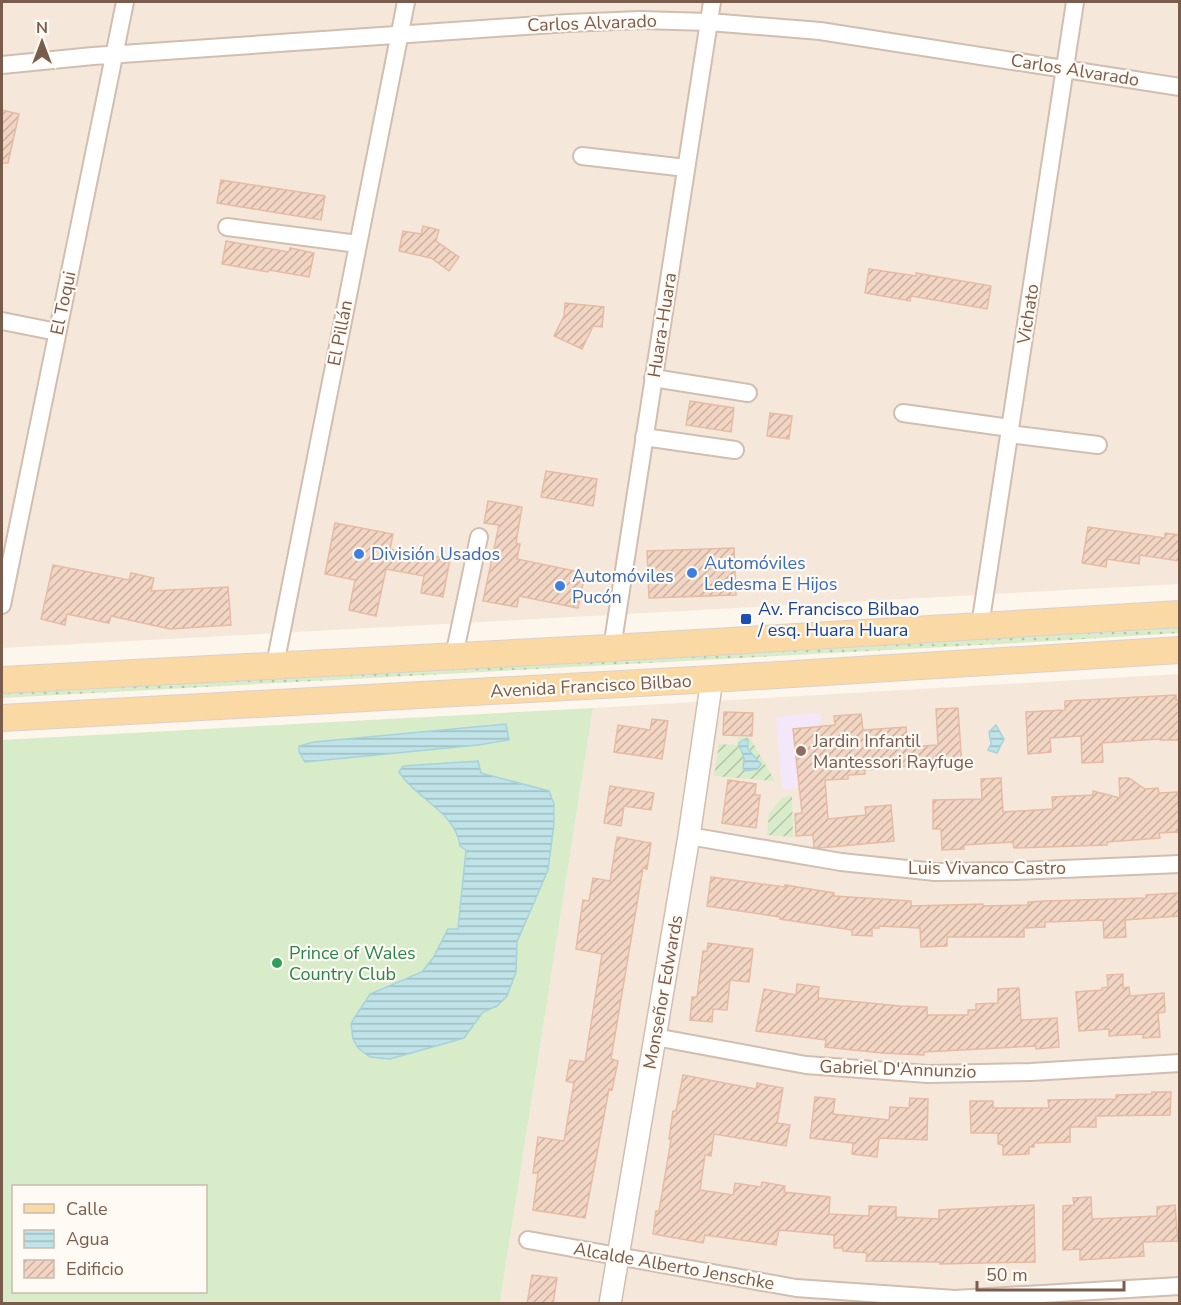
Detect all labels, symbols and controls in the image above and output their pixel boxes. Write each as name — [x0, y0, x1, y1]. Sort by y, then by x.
street label: Carlos Alvarado — [527, 9, 657, 37]
north arrow — [12, 12, 72, 72]
text: N — [36, 17, 48, 39]
street label: Carlos Alvarado — [1009, 48, 1141, 92]
street label: El Toqui — [45, 269, 81, 337]
street label: Huara-Huara — [642, 271, 682, 379]
street label: Vichato — [1011, 282, 1045, 347]
street label: El Pillán — [322, 298, 358, 368]
place label: División Usados — [371, 542, 500, 566]
marker: División Usados — [352, 547, 366, 561]
place label: Automóviles Ledesma E Hijos — [704, 551, 837, 596]
place label: Automóviles Pucón — [572, 564, 674, 609]
marker: Automóviles Ledesma E Hijos — [685, 566, 699, 580]
marker: Automóviles Pucón — [553, 579, 567, 593]
place label: Av. Francisco Bilbao / esq. Huara Huara — [757, 597, 919, 642]
marker: Av. Francisco Bilbao / esq. Huara Huara — [739, 612, 753, 626]
street label: Avenida Francisco Bilbao — [490, 669, 692, 703]
place label: Jardin Infantil Mantessori Rayfuge — [812, 729, 974, 774]
marker: Jardin Infantil Mantessori Rayfuge — [794, 744, 808, 758]
street label: Luis Vivanco Castro — [908, 856, 1066, 880]
street label: Monseñor Edwards — [638, 913, 688, 1071]
place label: Prince of Wales Country Club — [289, 941, 416, 986]
marker: Prince of Wales Country Club — [270, 956, 284, 970]
street label: Gabriel D'Annunzio — [819, 1054, 977, 1084]
legend — [12, 1185, 207, 1293]
text: Calle — [66, 1197, 108, 1221]
text: Agua — [66, 1227, 109, 1251]
street label: Alcalde Alberto Jenschke — [572, 1237, 776, 1295]
scale bar — [977, 1254, 1124, 1292]
text: Edificio — [66, 1257, 124, 1281]
text: 50 m — [986, 1263, 1028, 1287]

